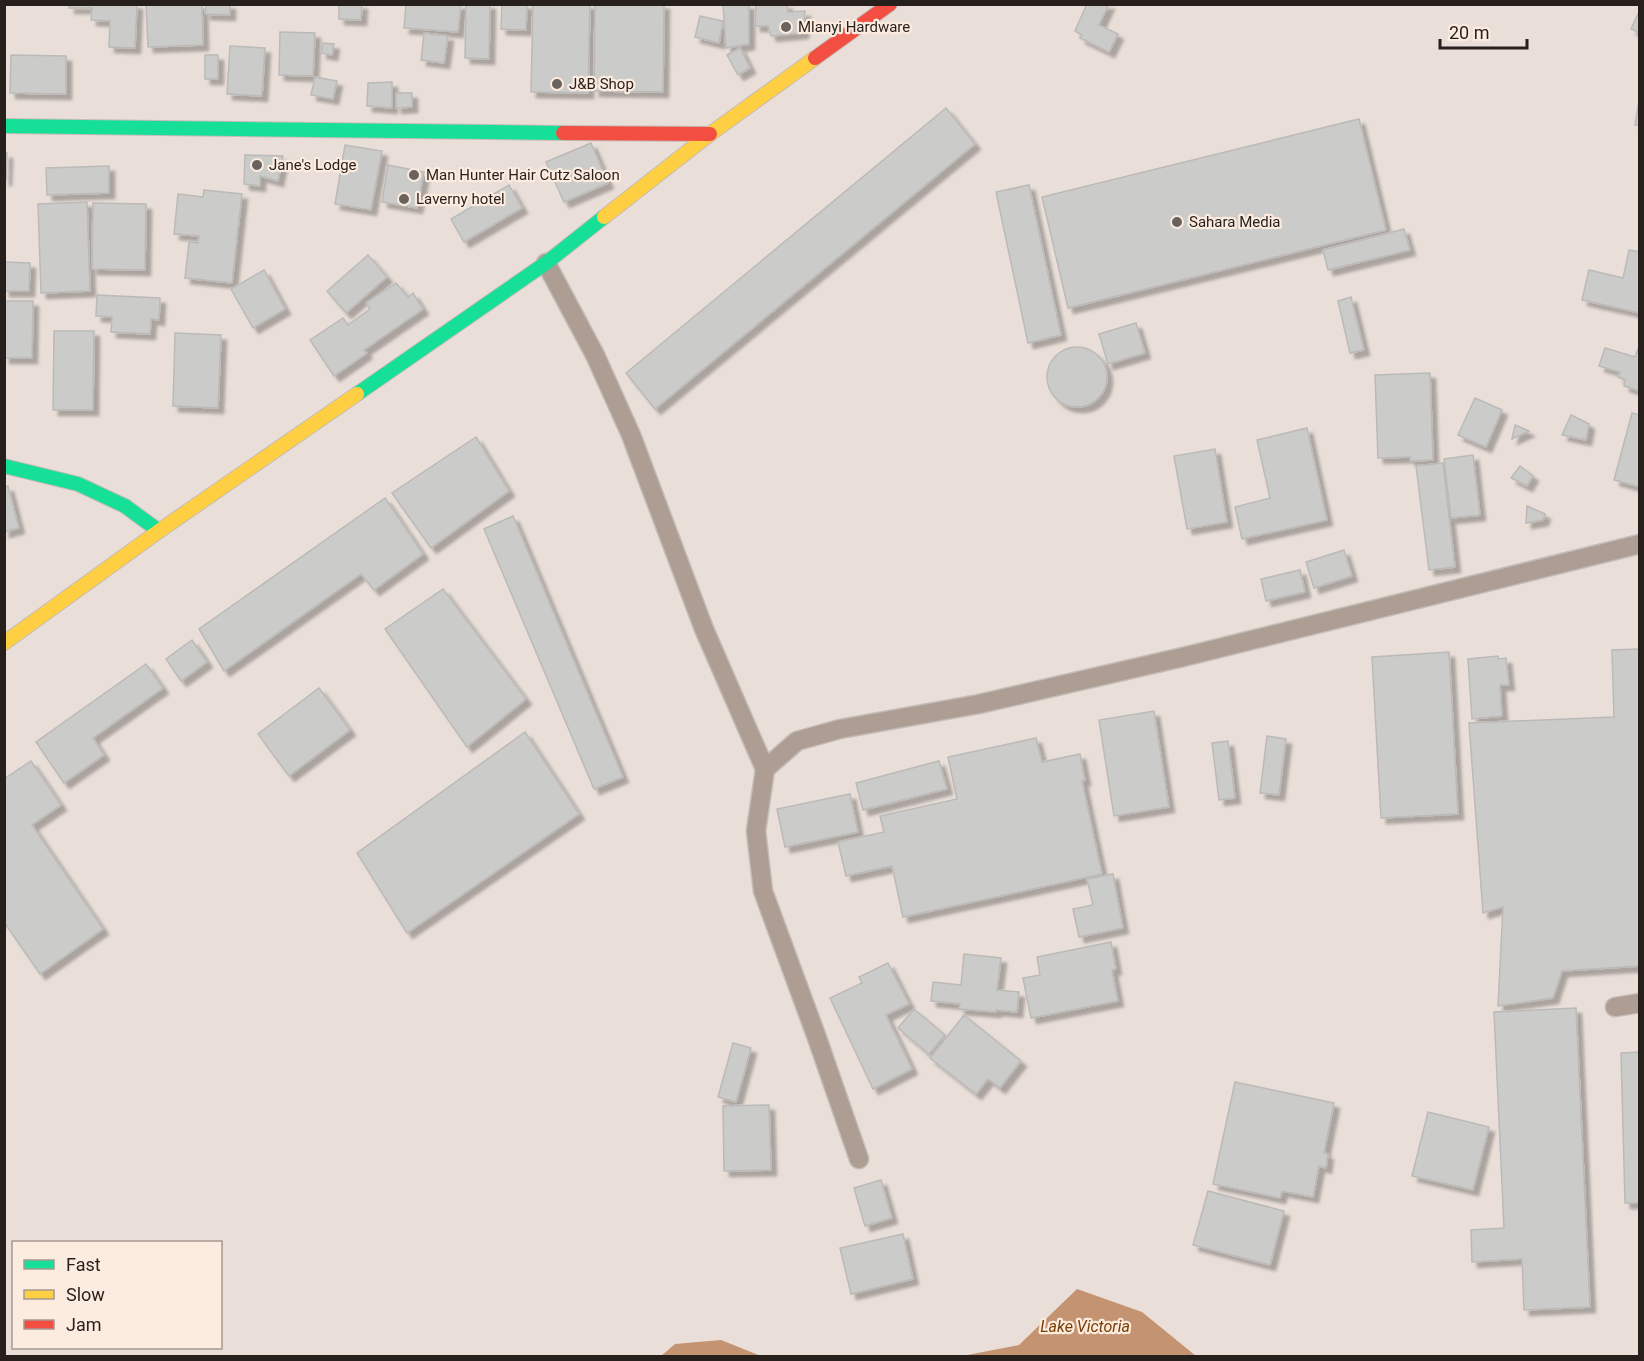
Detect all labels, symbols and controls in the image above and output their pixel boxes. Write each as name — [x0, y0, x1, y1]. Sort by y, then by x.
scale bar — [1440, 12, 1527, 50]
place label: Mlanyi Hardware — [798, 18, 910, 36]
marker: Mlanyi Hardware — [779, 20, 793, 34]
text: 20 m — [1449, 22, 1489, 43]
place label: J&B Shop — [569, 75, 634, 93]
marker: J&B Shop — [550, 77, 564, 91]
place label: Jane's Lodge — [269, 156, 357, 174]
marker: Jane's Lodge — [250, 158, 264, 172]
place label: Man Hunter Hair Cutz Saloon — [426, 166, 620, 184]
marker: Man Hunter Hair Cutz Saloon — [407, 168, 421, 182]
place label: Laverny hotel — [416, 190, 505, 208]
marker: Laverny hotel — [397, 192, 411, 206]
place label: Sahara Media — [1189, 213, 1280, 231]
marker: Sahara Media — [1170, 215, 1184, 229]
legend — [12, 1241, 222, 1349]
text: Fast — [66, 1254, 101, 1275]
text: Slow — [66, 1284, 105, 1305]
text: Jam — [66, 1314, 102, 1335]
water label: Lake Victoria — [1040, 1317, 1130, 1336]

